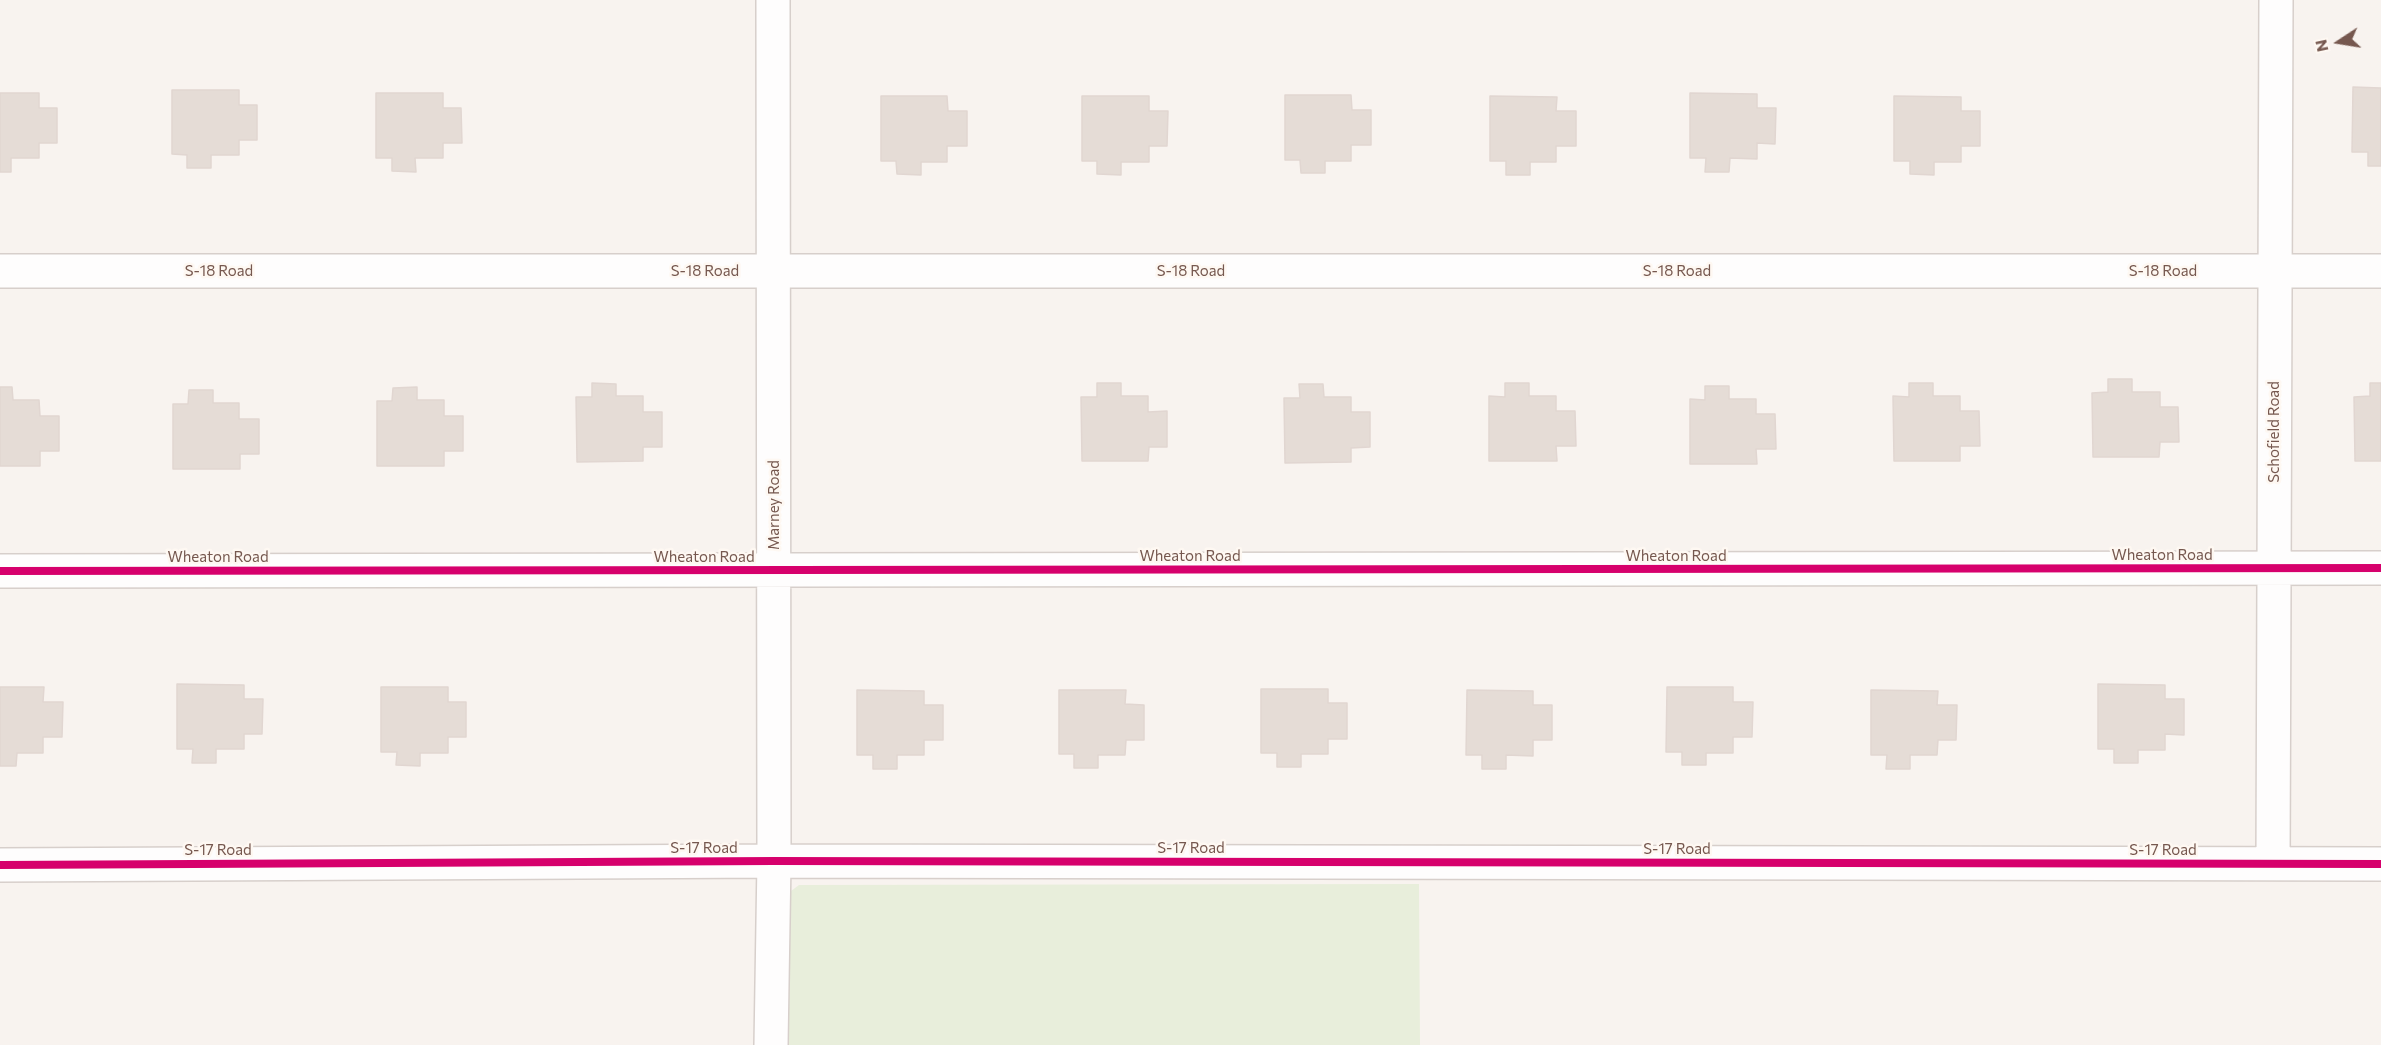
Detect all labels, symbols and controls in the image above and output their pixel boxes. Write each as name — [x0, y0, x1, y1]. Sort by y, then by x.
north arrow — [2309, 12, 2369, 72]
text: N — [2310, 38, 2331, 54]
street label: S-18 Road — [185, 262, 253, 280]
street label: S-18 Road — [671, 262, 739, 280]
street label: S-18 Road — [1157, 262, 1225, 280]
street label: S-18 Road — [1643, 262, 1711, 280]
street label: S-18 Road — [2129, 262, 2197, 280]
street label: Schofield Road — [2265, 381, 2283, 483]
street label: Marney Road — [765, 460, 783, 550]
street label: Wheaton Road — [2111, 546, 2213, 564]
street label: Wheaton Road — [1139, 547, 1241, 565]
street label: Wheaton Road — [1625, 547, 1727, 565]
street label: Wheaton Road — [167, 548, 269, 566]
street label: Wheaton Road — [653, 548, 755, 566]
street label: S-17 Road — [670, 839, 738, 857]
street label: S-17 Road — [1157, 839, 1225, 857]
street label: S-17 Road — [1643, 840, 1711, 858]
street label: S-17 Road — [184, 841, 252, 859]
street label: S-17 Road — [2129, 841, 2197, 859]

